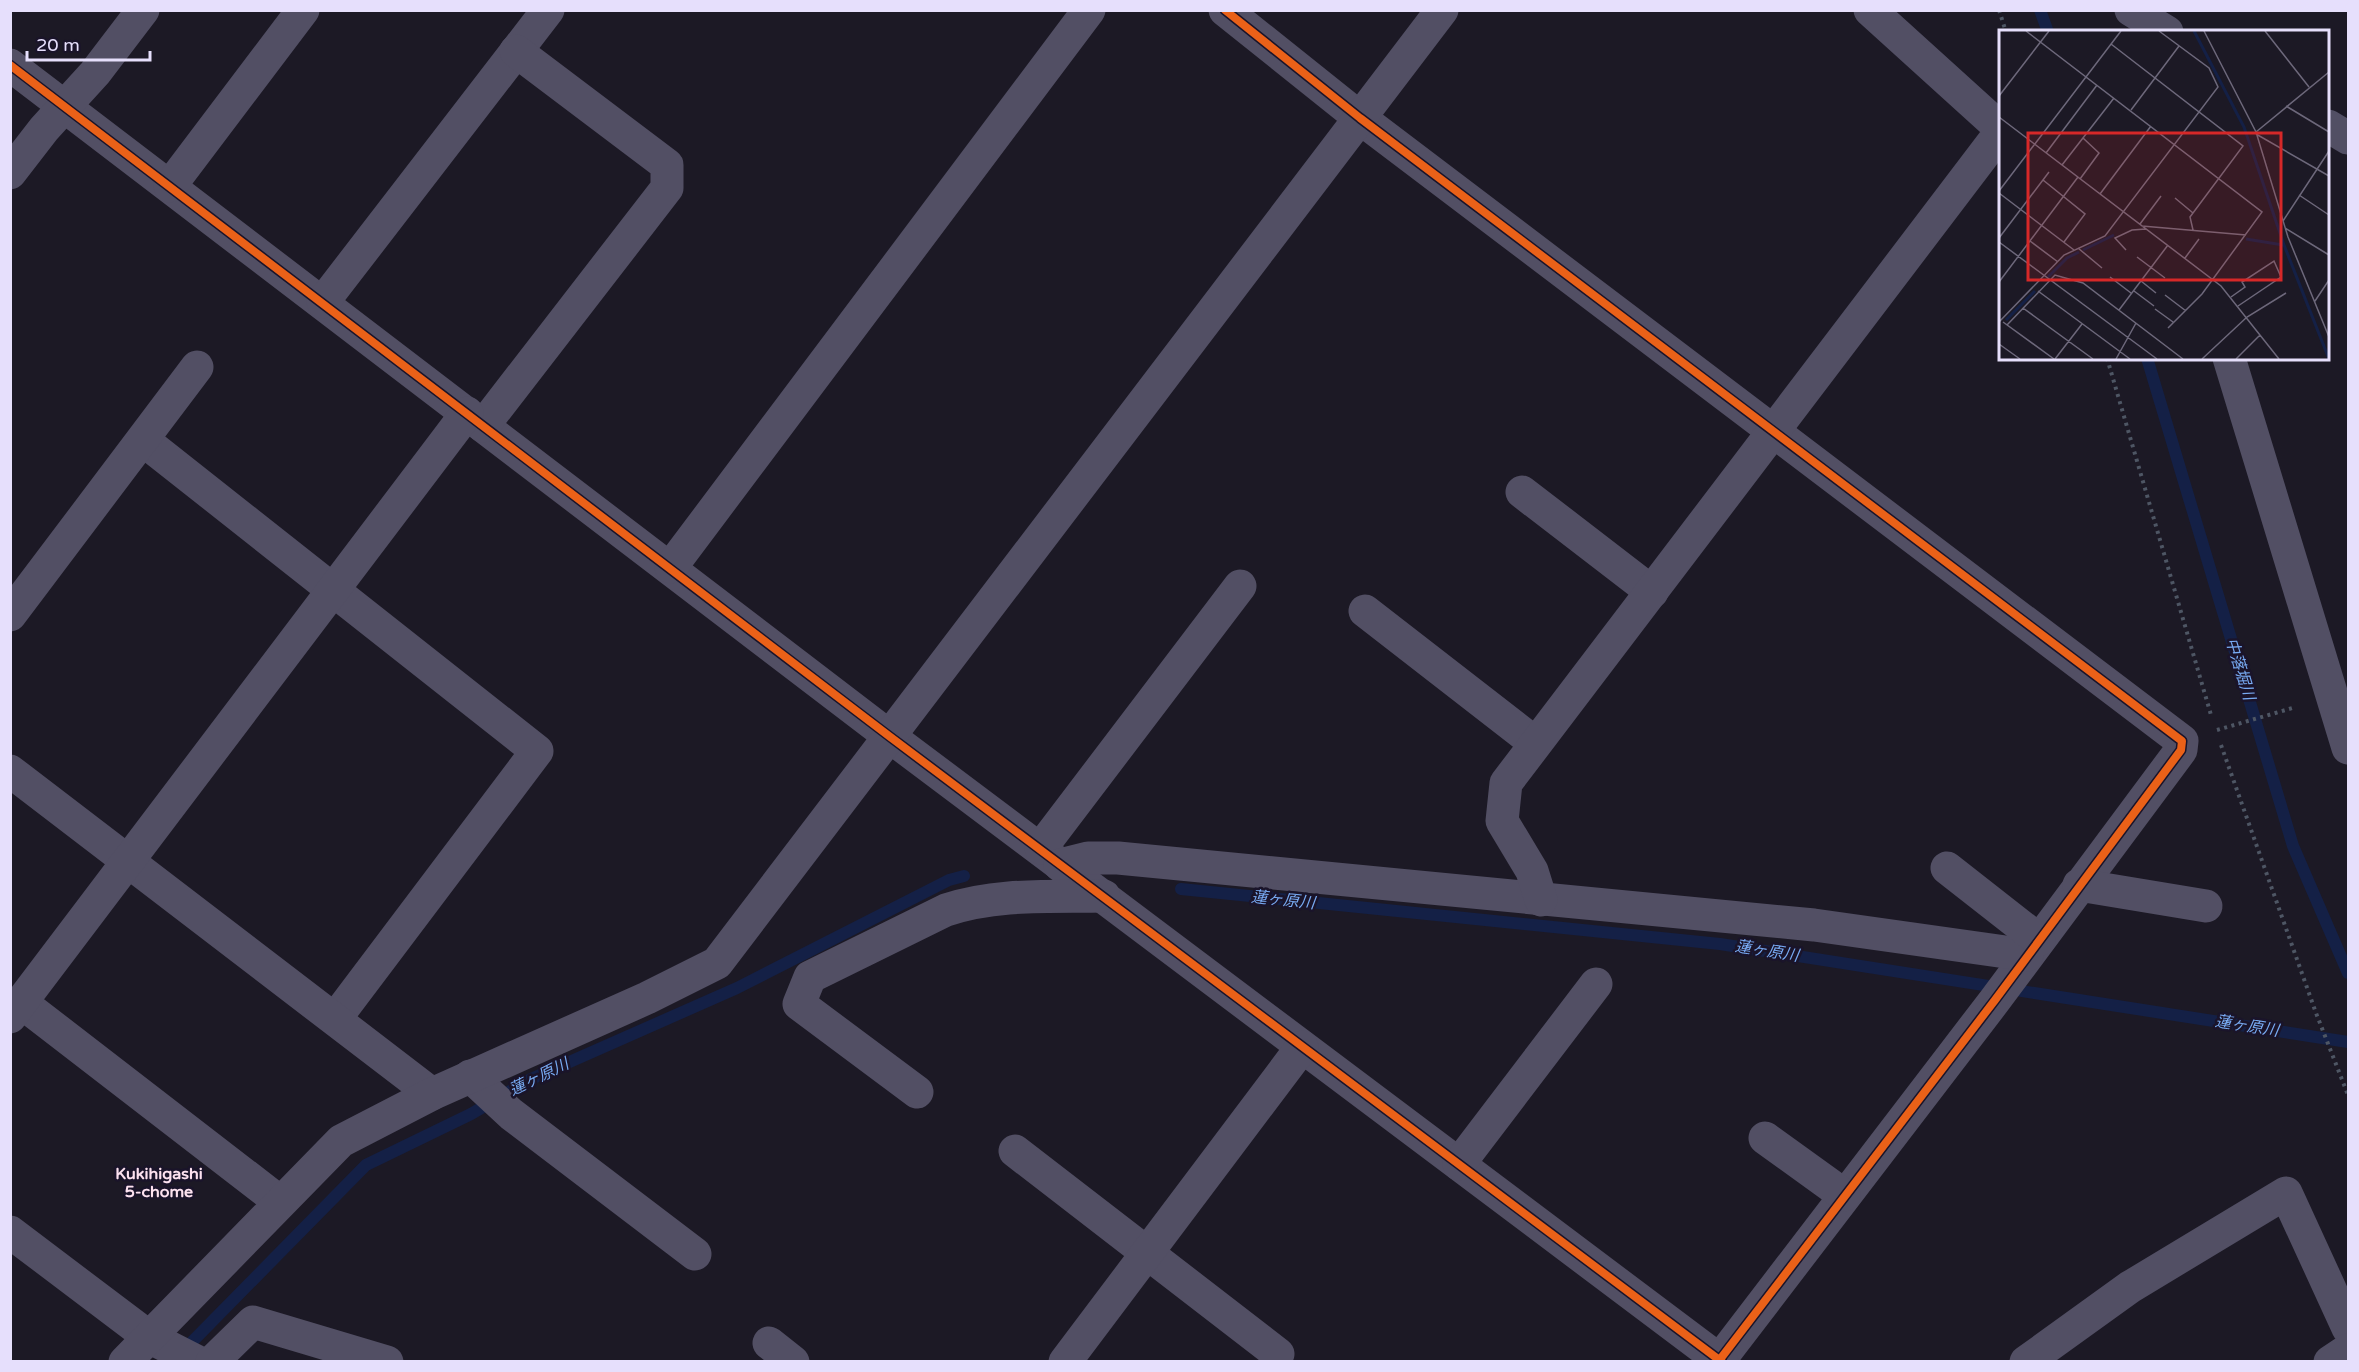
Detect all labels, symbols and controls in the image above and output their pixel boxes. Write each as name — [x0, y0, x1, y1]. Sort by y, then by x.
scale bar — [27, 24, 150, 62]
inset map — [1999, 30, 2329, 360]
text: 20 m — [36, 34, 80, 56]
water label: 中落堀川 — [2221, 635, 2260, 704]
water label: 蓮ヶ原川 — [1250, 887, 1318, 913]
water label: 蓮ヶ原川 — [1734, 936, 1802, 966]
water label: 蓮ヶ原川 — [2214, 1011, 2282, 1041]
water label: 蓮ヶ原川 — [506, 1053, 574, 1100]
district label: Kukihigashi 5-chome — [115, 1164, 203, 1202]

